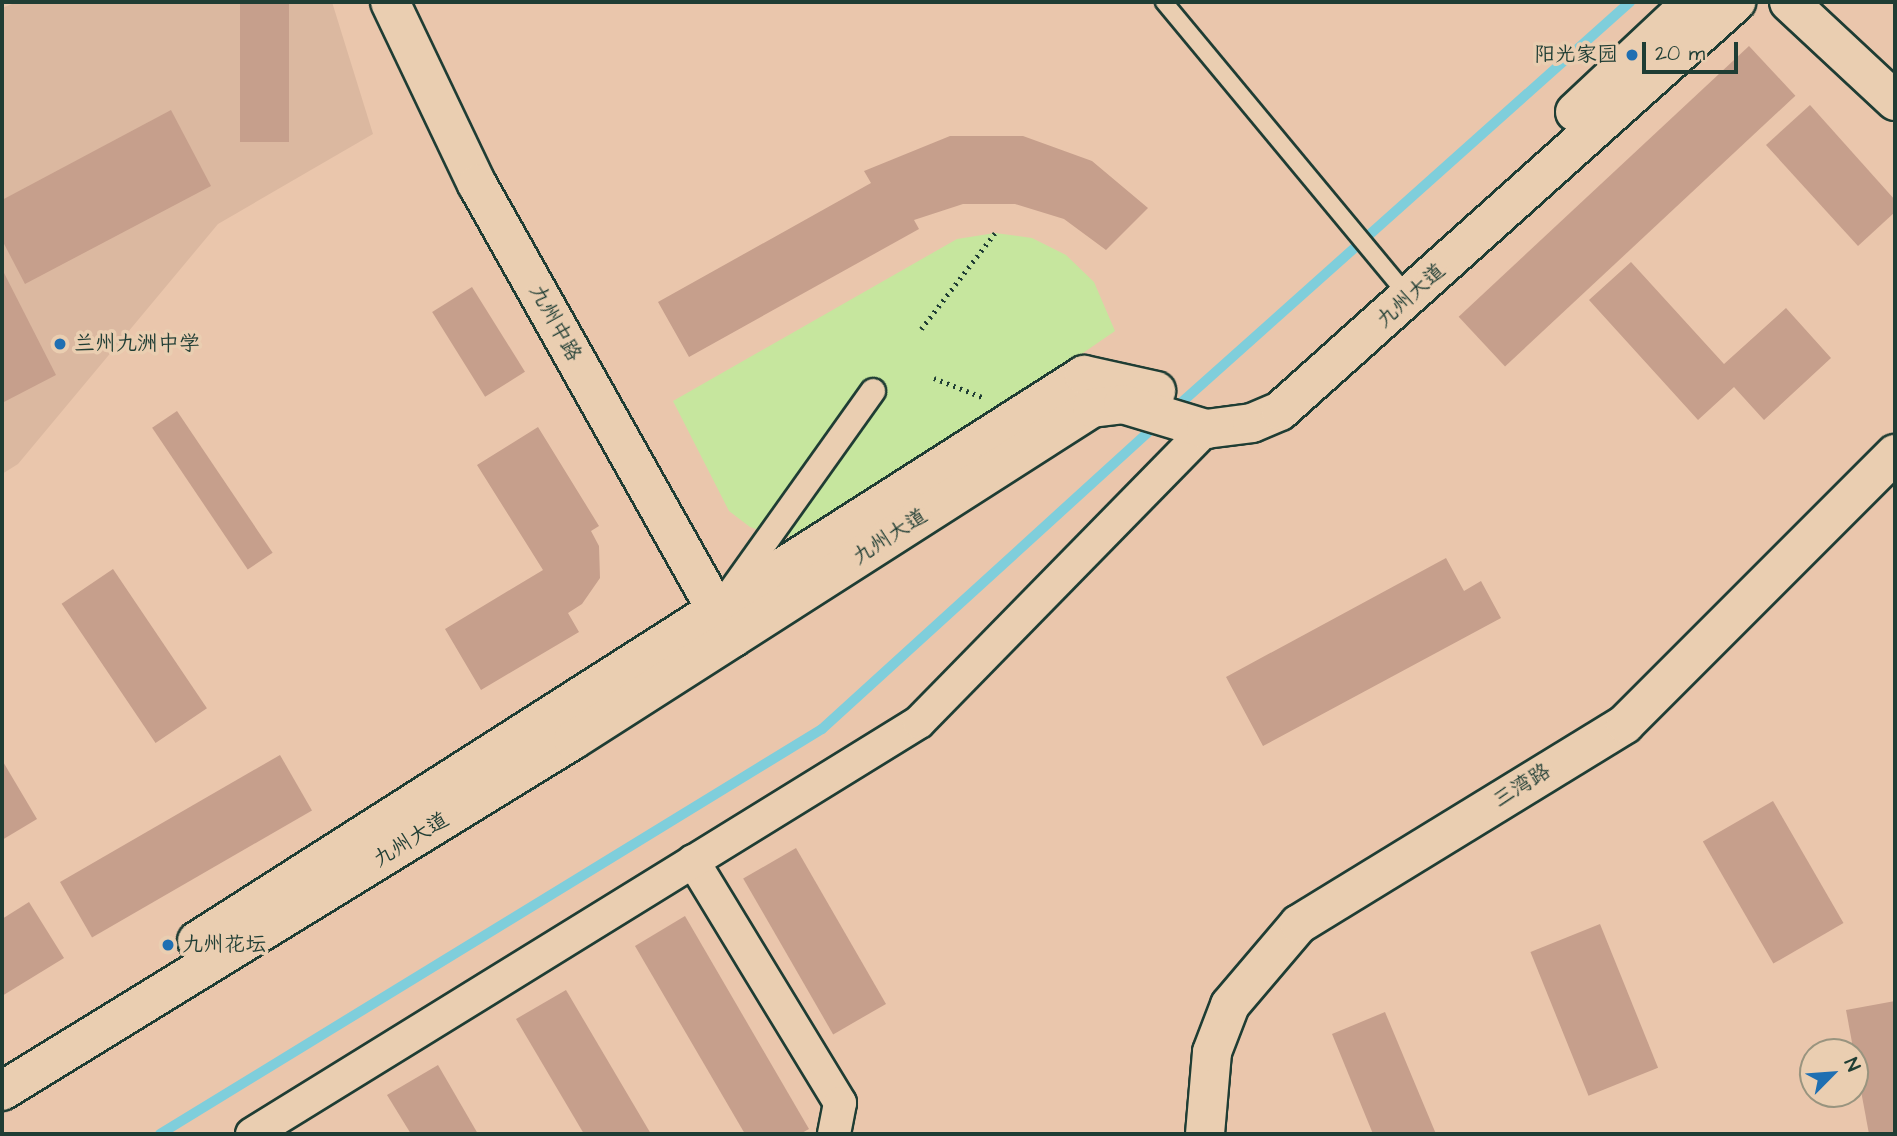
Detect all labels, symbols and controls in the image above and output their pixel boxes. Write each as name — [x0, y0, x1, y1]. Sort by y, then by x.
scale bar — [1645, 28, 1741, 72]
text: 20 m — [1655, 39, 1705, 68]
place label: 阳光家园 — [1534, 42, 1618, 68]
marker: 阳光家园 — [1624, 47, 1640, 63]
street label: 九州大道 — [1371, 259, 1451, 333]
street label: 九州中路 — [524, 280, 586, 366]
place label: 兰州九洲中学 — [74, 331, 200, 357]
marker: 兰州九洲中学 — [52, 336, 68, 352]
street label: 九州大道 — [848, 504, 932, 570]
street label: 三湾路 — [1489, 759, 1555, 813]
street label: 九州大道 — [369, 807, 453, 873]
place label: 九州花坛 — [182, 932, 266, 958]
marker: 九州花坛 — [160, 937, 176, 953]
north arrow — [1799, 1038, 1869, 1108]
text: N — [1837, 1054, 1866, 1076]

